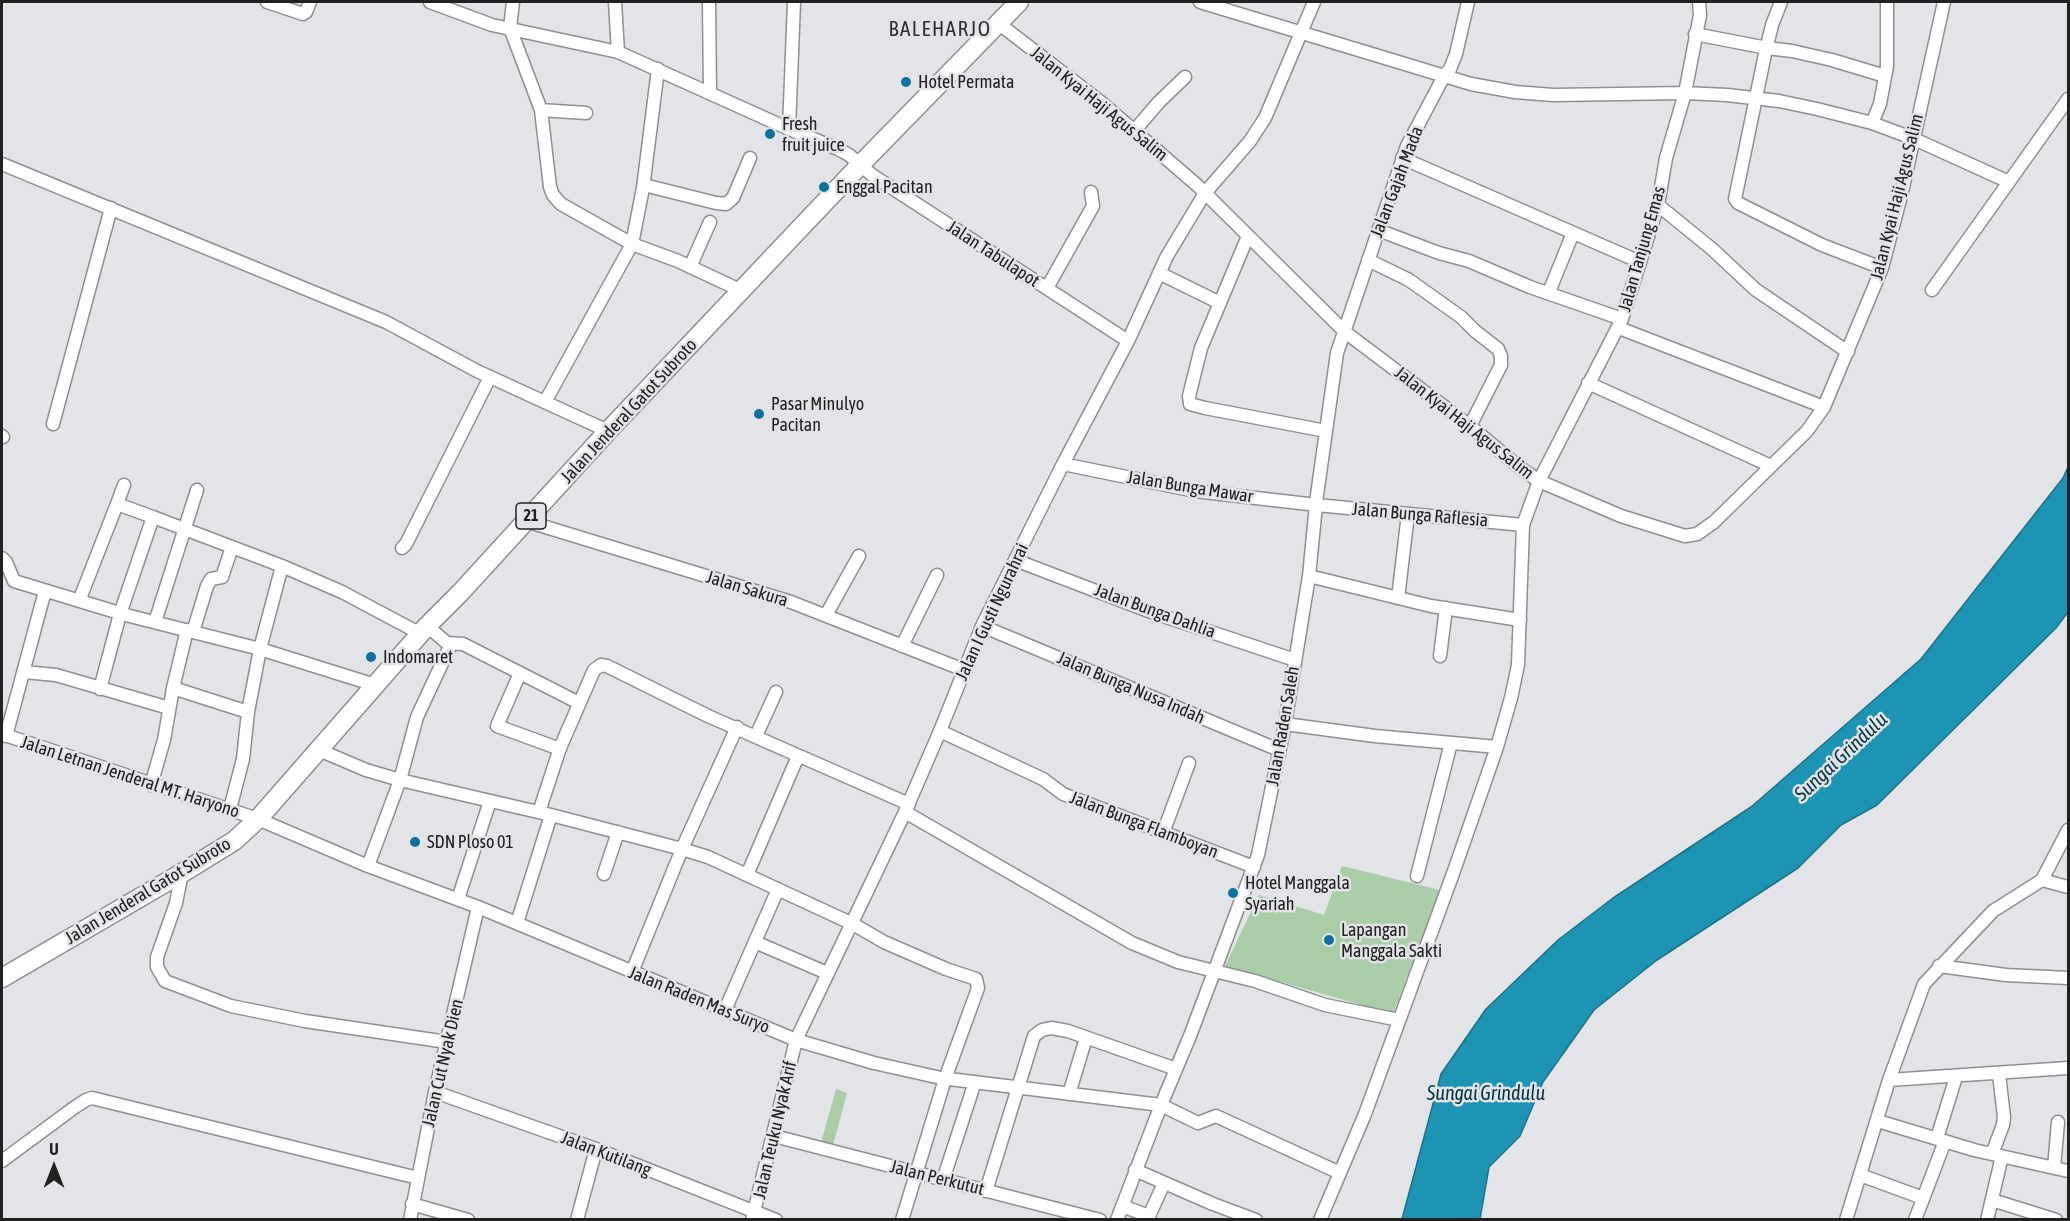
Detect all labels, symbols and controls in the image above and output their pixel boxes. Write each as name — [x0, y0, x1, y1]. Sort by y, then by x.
district label: BALEHARJO — [889, 16, 991, 42]
street label: Jalan Kyai Haji Agus Salim — [1026, 42, 1172, 166]
place label: Hotel Permata — [918, 71, 1014, 93]
marker: Hotel Permata — [899, 75, 913, 89]
street label: Jalan Kyai Haji Agus Salim — [1866, 112, 1928, 282]
place label: Fresh fruit juice — [782, 113, 845, 156]
street label: Jalan Gajah Mada — [1366, 123, 1428, 241]
marker: Fresh fruit juice — [763, 127, 777, 141]
place label: Enggal Pacitan — [836, 176, 933, 198]
marker: Enggal Pacitan — [817, 180, 831, 194]
street label: Jalan Tanjung Emas — [1614, 184, 1670, 314]
street label: Jalan Tabulapot — [943, 216, 1043, 292]
street label: Jalan Jenderal Gatot Subroto — [557, 334, 701, 488]
street label: Jalan Kyai Haji Agus Salim — [1390, 362, 1538, 484]
place label: Pasar Minulyo Pacitan — [771, 393, 864, 436]
marker: Pasar Minulyo Pacitan — [752, 407, 766, 421]
street label: Jalan Bunga Mawar — [1125, 466, 1255, 508]
street label: Jalan Bunga Raflesia — [1351, 498, 1489, 532]
road number: 21 — [516, 503, 546, 529]
street label: Jalan I Gusti Ngurahrai — [951, 540, 1033, 684]
street label: Jalan Sakura — [704, 566, 790, 612]
street label: Jalan Bunga Dahlia — [1092, 579, 1218, 643]
place label: Indomaret — [383, 646, 453, 668]
street label: Jalan Bunga Nusa Indah — [1054, 647, 1208, 729]
marker: Indomaret — [364, 650, 378, 664]
street label: Jalan Raden Saleh — [1262, 664, 1304, 788]
water label: Sungai Grindulu — [1790, 708, 1892, 806]
street label: Jalan Letnan Jenderal MT. Haryono — [18, 731, 242, 823]
street label: Jalan Bunga Flamboyan — [1067, 787, 1221, 863]
place label: SDN Ploso 01 — [427, 831, 514, 853]
street label: Jalan Jenderal Gatot Subroto — [61, 833, 235, 949]
marker: SDN Ploso 01 — [408, 835, 422, 849]
place label: Hotel Manggala Syariah — [1245, 872, 1350, 914]
marker: Hotel Manggala Syariah — [1226, 886, 1240, 900]
place label: Lapangan Manggala Sakti — [1341, 919, 1442, 962]
marker: Lapangan Manggala Sakti — [1322, 933, 1336, 947]
street label: Jalan Raden Mas Suryo — [625, 962, 773, 1038]
street label: Jalan Cut Nyak Dien — [418, 997, 468, 1129]
street label: Jalan Teuku Nyak Arif — [749, 1059, 801, 1201]
water label: Sungai Grindulu — [1427, 1082, 1545, 1106]
street label: Jalan Kutilang — [558, 1127, 654, 1181]
north arrow — [24, 1137, 84, 1197]
text: U — [49, 1140, 59, 1158]
street label: Jalan Perkutut — [888, 1156, 986, 1200]

